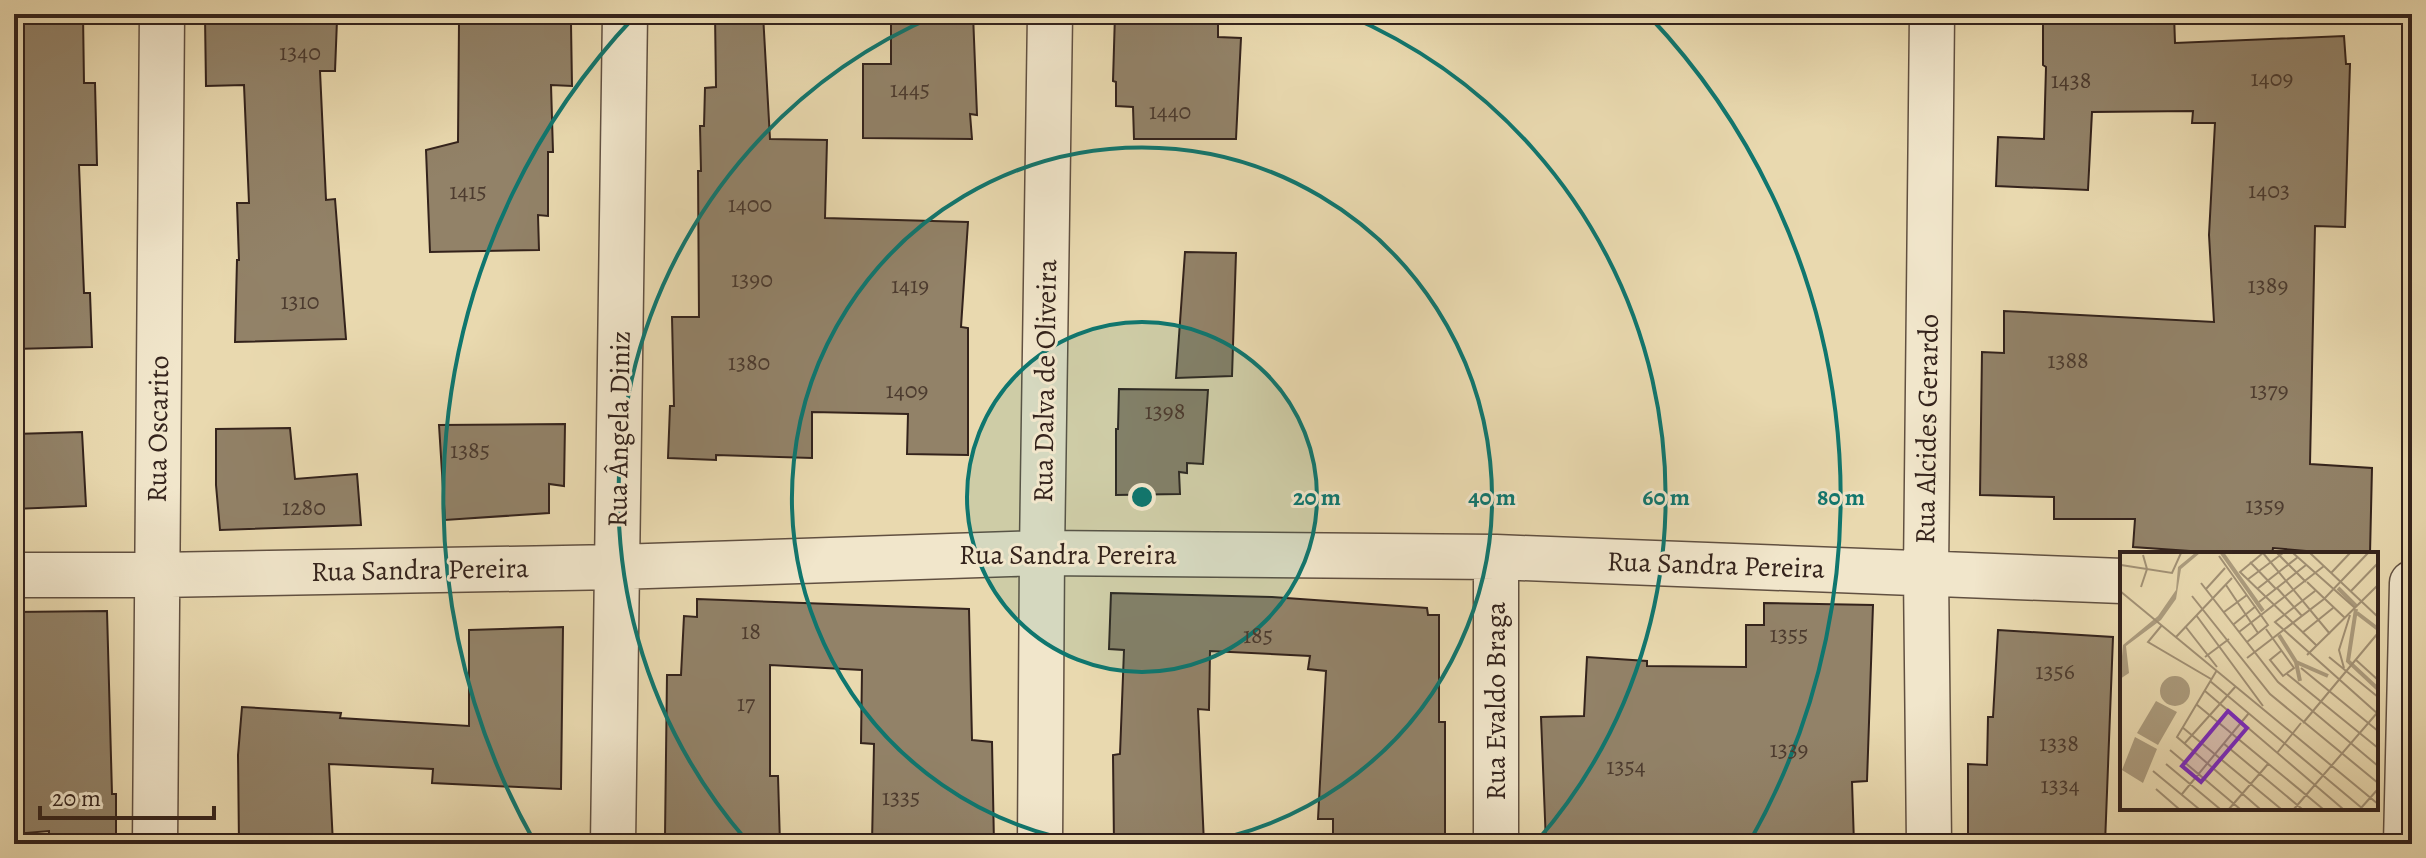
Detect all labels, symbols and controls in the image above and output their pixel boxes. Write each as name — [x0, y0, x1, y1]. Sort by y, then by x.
house number: 1340 — [279, 36, 321, 68]
house number: 1409 — [2251, 62, 2293, 94]
house number: 1438 — [2051, 64, 2091, 96]
house number: 1445 — [890, 73, 930, 105]
house number: 1440 — [1149, 95, 1191, 127]
house number: 1403 — [2248, 174, 2290, 206]
house number: 1415 — [449, 175, 487, 207]
house number: 1400 — [728, 188, 772, 220]
street label: Rua Dalva de Oliveira — [1024, 259, 1066, 503]
house number: 1390 — [731, 263, 773, 295]
house number: 1419 — [891, 269, 929, 301]
house number: 1389 — [2248, 269, 2288, 301]
house number: 1310 — [280, 285, 320, 317]
street label: Rua Alcides Gerardo — [1906, 314, 1948, 544]
street label: Rua Ângela Diniz — [598, 330, 640, 528]
house number: 1388 — [2047, 344, 2089, 376]
house number: 1380 — [728, 346, 770, 378]
street label: Rua Oscarito — [138, 355, 178, 503]
house number: 1409 — [886, 374, 928, 406]
house number: 1379 — [2249, 374, 2289, 406]
house number: 1398 — [1145, 395, 1185, 427]
house number: 1385 — [450, 434, 490, 466]
text: 20 m — [1293, 481, 1341, 513]
text: 40 m — [1468, 481, 1516, 513]
text: 60 m — [1642, 481, 1690, 513]
text: 80 m — [1817, 481, 1865, 513]
centre of rings — [1128, 483, 1156, 511]
house number: 1359 — [2245, 489, 2285, 521]
house number: 1280 — [282, 491, 326, 523]
street label: Rua Sandra Pereira — [959, 536, 1177, 574]
street label: Rua Sandra Pereira — [1606, 542, 1826, 588]
street label: Rua Sandra Pereira — [311, 549, 529, 591]
inset map — [2120, 552, 2378, 810]
street label: Rua Evaldo Braga — [1477, 602, 1515, 800]
house number: 18 — [741, 615, 761, 647]
house number: 1355 — [1770, 618, 1808, 650]
house number: 185 — [1243, 619, 1273, 651]
house number: 1356 — [2035, 655, 2075, 687]
house number: 17 — [737, 687, 756, 719]
house number: 1338 — [2039, 727, 2079, 759]
house number: 1339 — [1769, 733, 1809, 765]
house number: 1354 — [1606, 750, 1646, 782]
house number: 1334 — [2040, 769, 2080, 801]
scale bar — [40, 770, 214, 820]
house number: 1335 — [882, 781, 920, 813]
text: 20 m — [52, 782, 101, 814]

